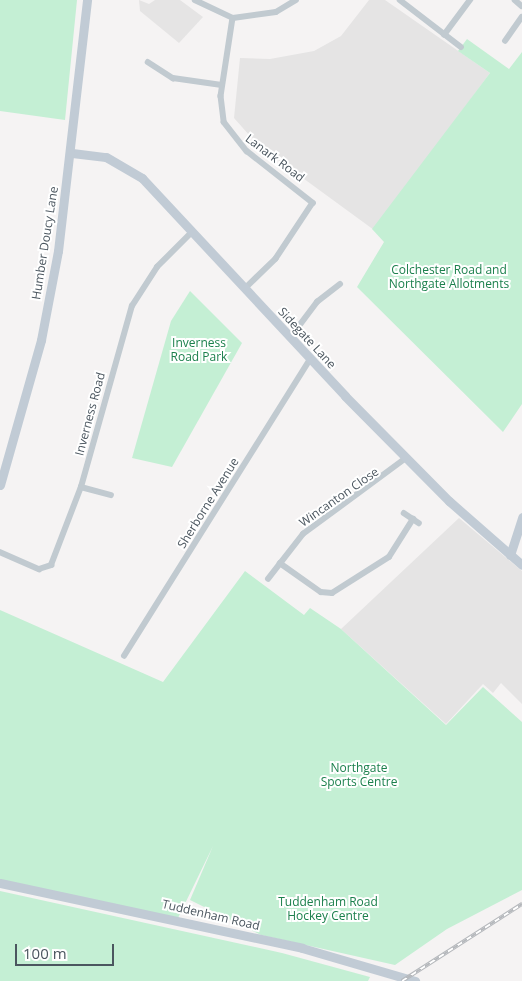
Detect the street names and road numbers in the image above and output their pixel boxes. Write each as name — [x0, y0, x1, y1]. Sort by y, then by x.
street label: Lanark Road — [243, 131, 307, 185]
street label: Humber Doucy Lane — [29, 185, 61, 301]
street label: Sidegate Lane — [275, 305, 339, 371]
street label: Inverness Road — [72, 371, 108, 457]
street label: Sherborne Avenue — [174, 455, 242, 551]
street label: Wincanton Close — [297, 464, 381, 530]
street label: Tuddenham Road — [161, 897, 261, 933]

